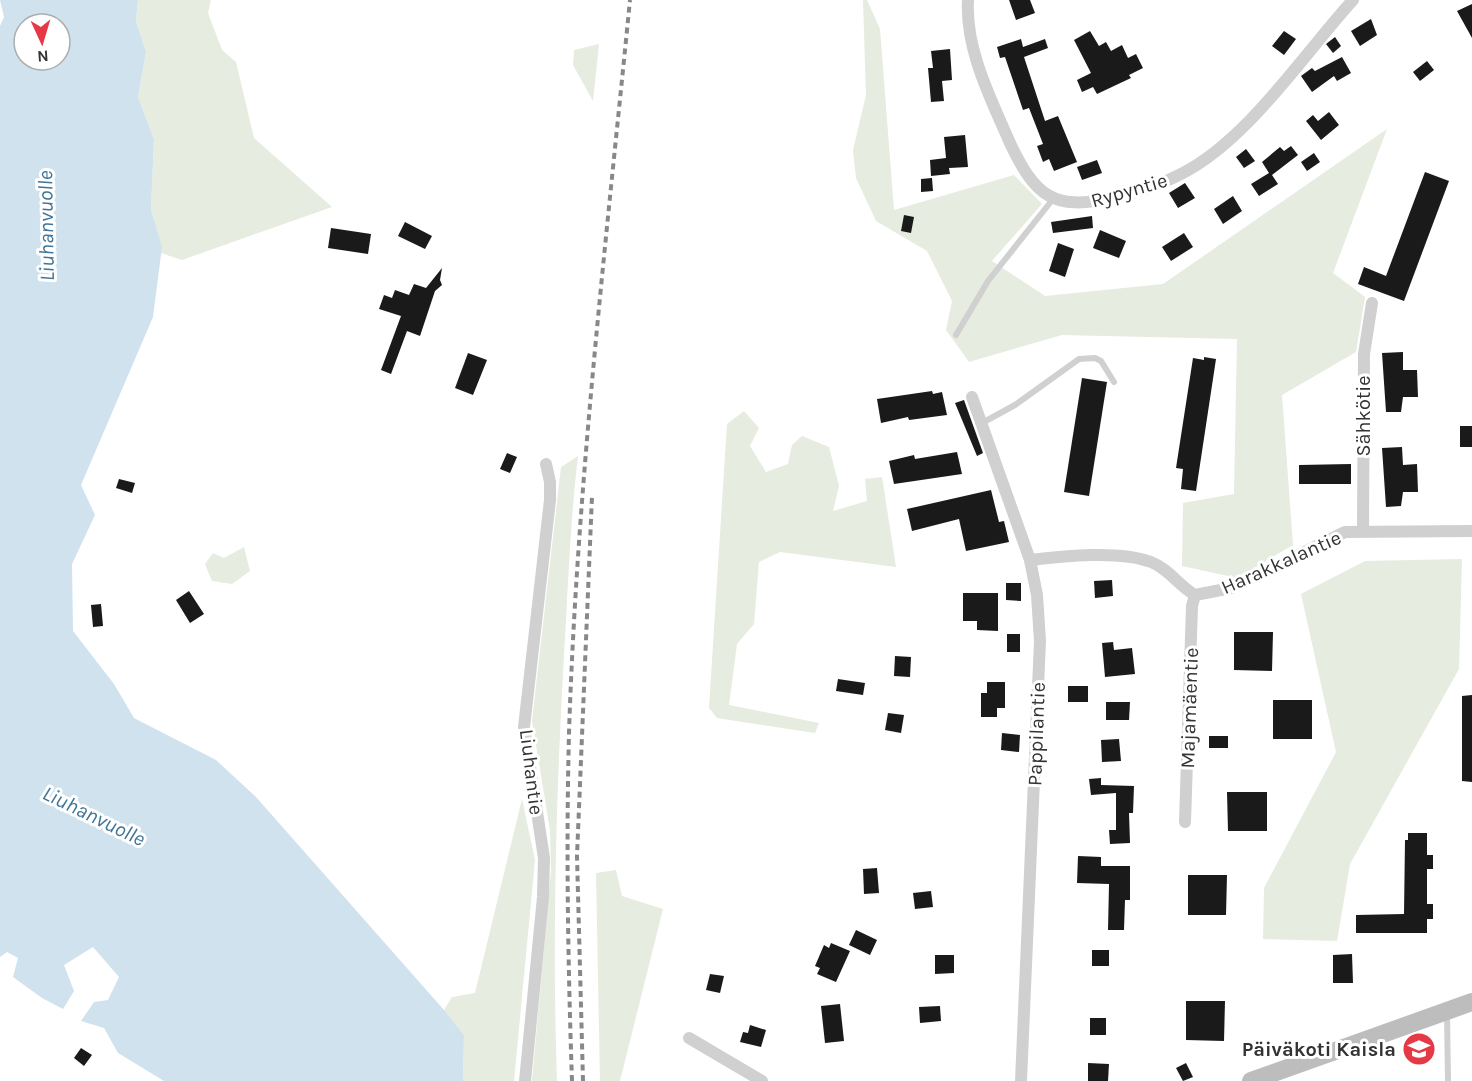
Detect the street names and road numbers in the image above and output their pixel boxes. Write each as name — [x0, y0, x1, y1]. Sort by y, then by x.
street label: Rypyntie — [1088, 169, 1170, 212]
street label: Sähkötie — [1352, 375, 1375, 457]
street label: Harakkalantie — [1218, 526, 1345, 599]
street label: Majamäentie — [1176, 647, 1203, 769]
street label: Pappilantie — [1023, 682, 1050, 786]
street label: Liuhantie — [515, 728, 548, 816]

